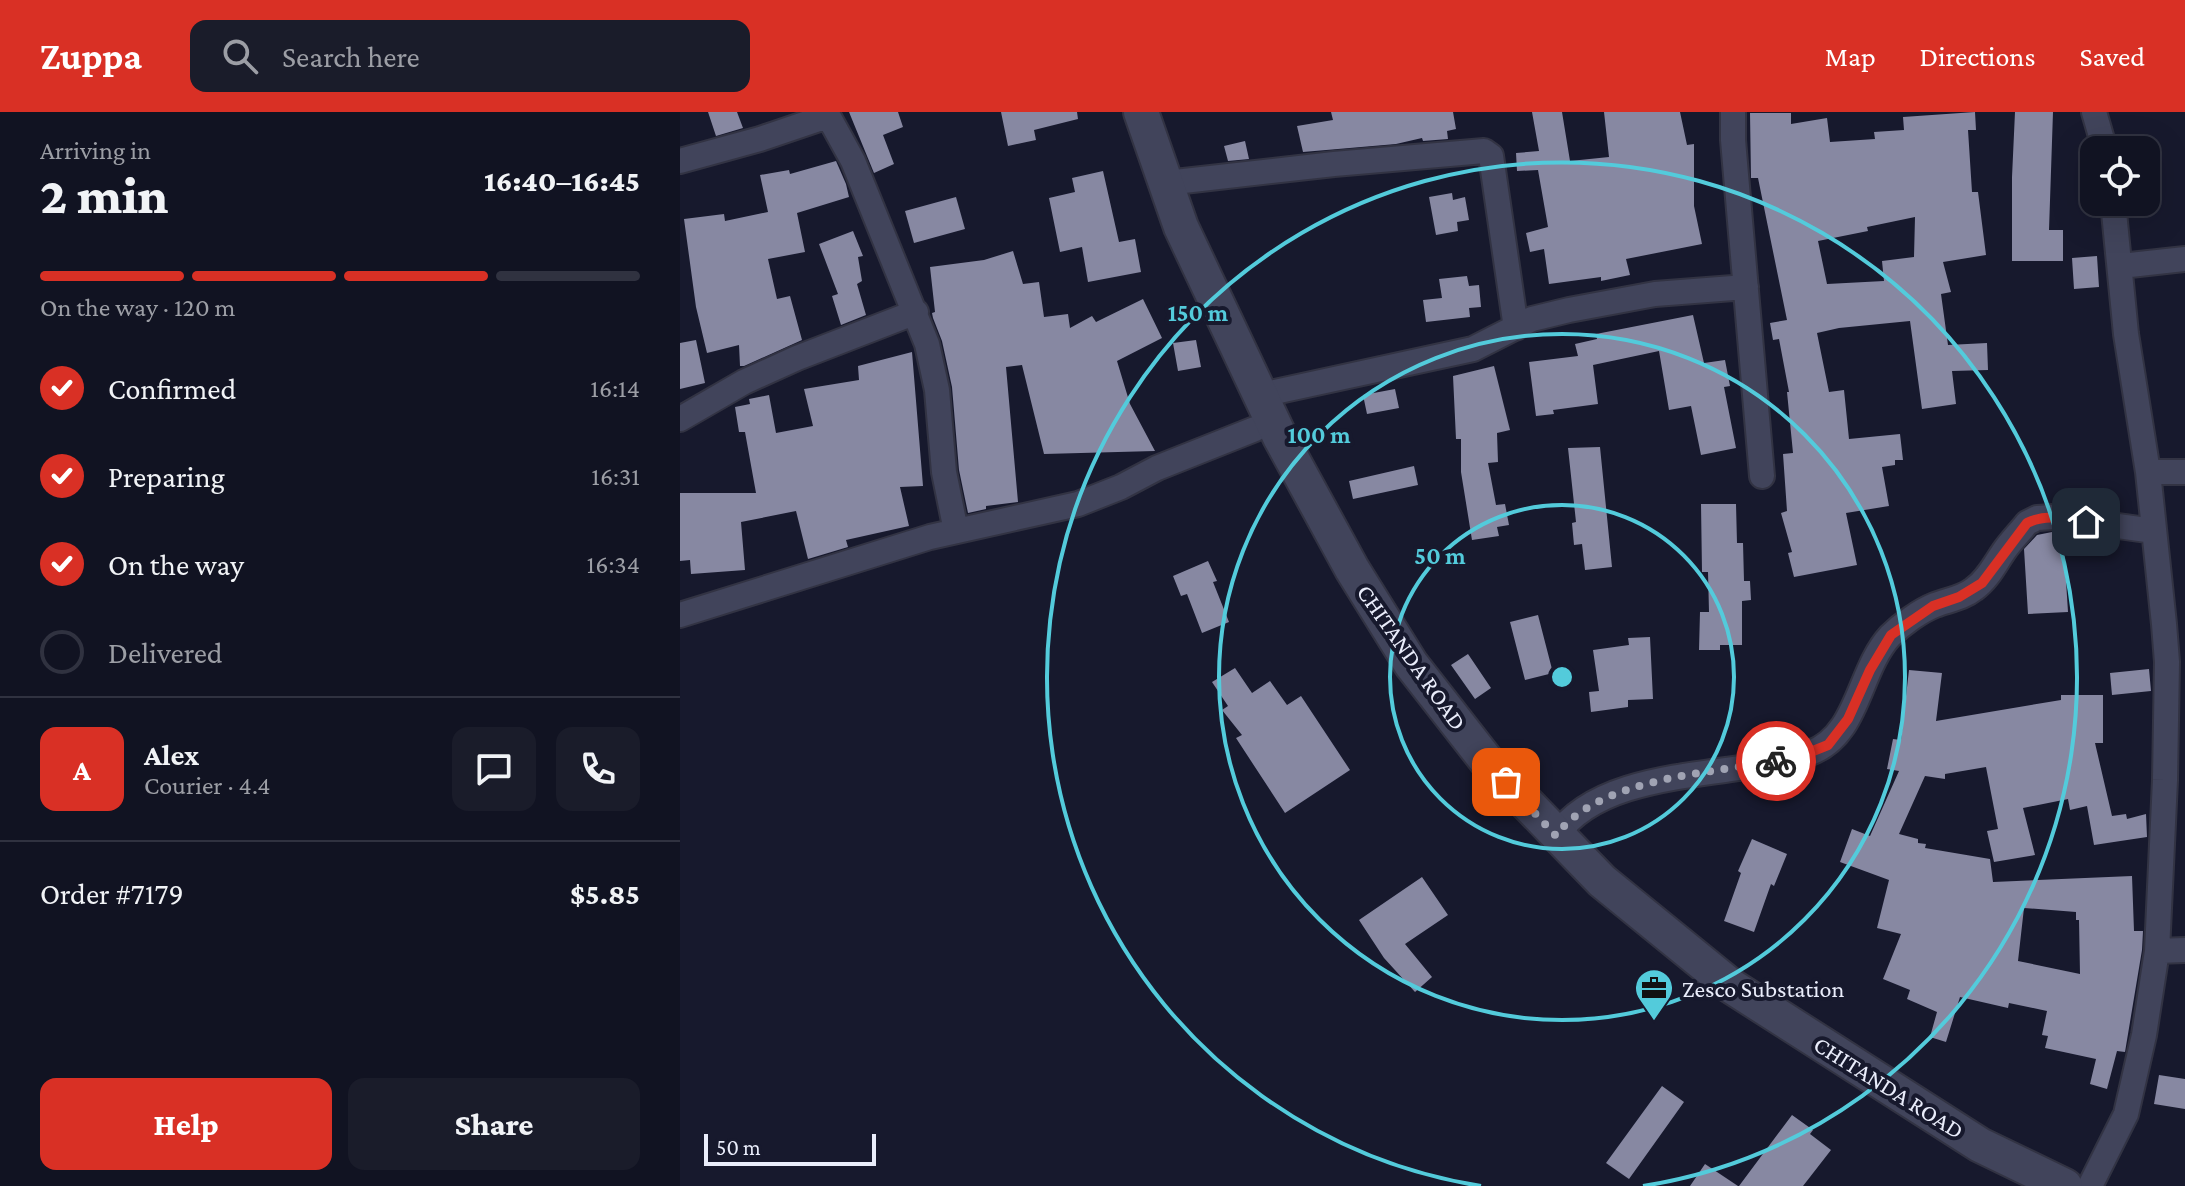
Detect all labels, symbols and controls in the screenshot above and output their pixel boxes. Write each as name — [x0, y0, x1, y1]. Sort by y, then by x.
search box — [190, 20, 750, 92]
icon: search — [218, 34, 262, 78]
text: Zuppa — [40, 35, 142, 77]
text: Search here — [282, 40, 420, 73]
text: Map — [1825, 41, 1876, 72]
text: Directions — [1920, 41, 2035, 72]
text: Saved — [2079, 41, 2145, 72]
text: Arriving in — [40, 136, 151, 165]
map controls — [2080, 136, 2160, 216]
button: locate — [2080, 136, 2160, 216]
text: 16:40–16:45 — [484, 164, 640, 197]
text: 2 min — [40, 166, 168, 224]
text: On the way · 120 m — [40, 293, 235, 322]
text: 150 m — [1168, 299, 1229, 326]
icon: check — [40, 366, 84, 410]
text: Confirmed — [108, 372, 236, 405]
text: 16:14 — [590, 374, 640, 403]
text: 100 m — [1287, 421, 1351, 448]
icon: check — [40, 454, 84, 498]
text: Preparing — [108, 460, 225, 493]
text: 16:31 — [591, 462, 640, 491]
pin — [2052, 488, 2120, 556]
icon: home — [2064, 500, 2108, 544]
icon: check — [40, 542, 84, 586]
text: 50 m — [1414, 542, 1466, 569]
text: On the way — [108, 548, 244, 581]
text: 16:34 — [587, 550, 640, 579]
street label: CHITANDA ROAD — [1352, 579, 1472, 735]
text: Delivered — [108, 636, 223, 669]
centre of rings — [1548, 663, 1576, 691]
courier — [1736, 721, 1816, 801]
button: chat — [452, 727, 536, 811]
button: phone — [556, 727, 640, 811]
text: Alex — [144, 738, 199, 771]
icon: bike — [1754, 739, 1798, 783]
pin — [1472, 748, 1540, 816]
text: A — [73, 753, 91, 786]
icon: bag — [1484, 760, 1528, 804]
text: Courier · 4.4 — [144, 771, 270, 800]
text: Order #7179 — [40, 877, 184, 910]
text: $5.85 — [570, 877, 640, 910]
office icon: Zesco Substation — [1633, 967, 1675, 1022]
place label: Zesco Substation — [1682, 975, 1844, 1002]
street label: CHITANDA ROAD — [1809, 1030, 1969, 1144]
button: Help — [40, 1078, 332, 1170]
button: Share — [348, 1078, 640, 1170]
scale bar — [704, 1130, 876, 1166]
text: 50 m — [716, 1135, 761, 1160]

